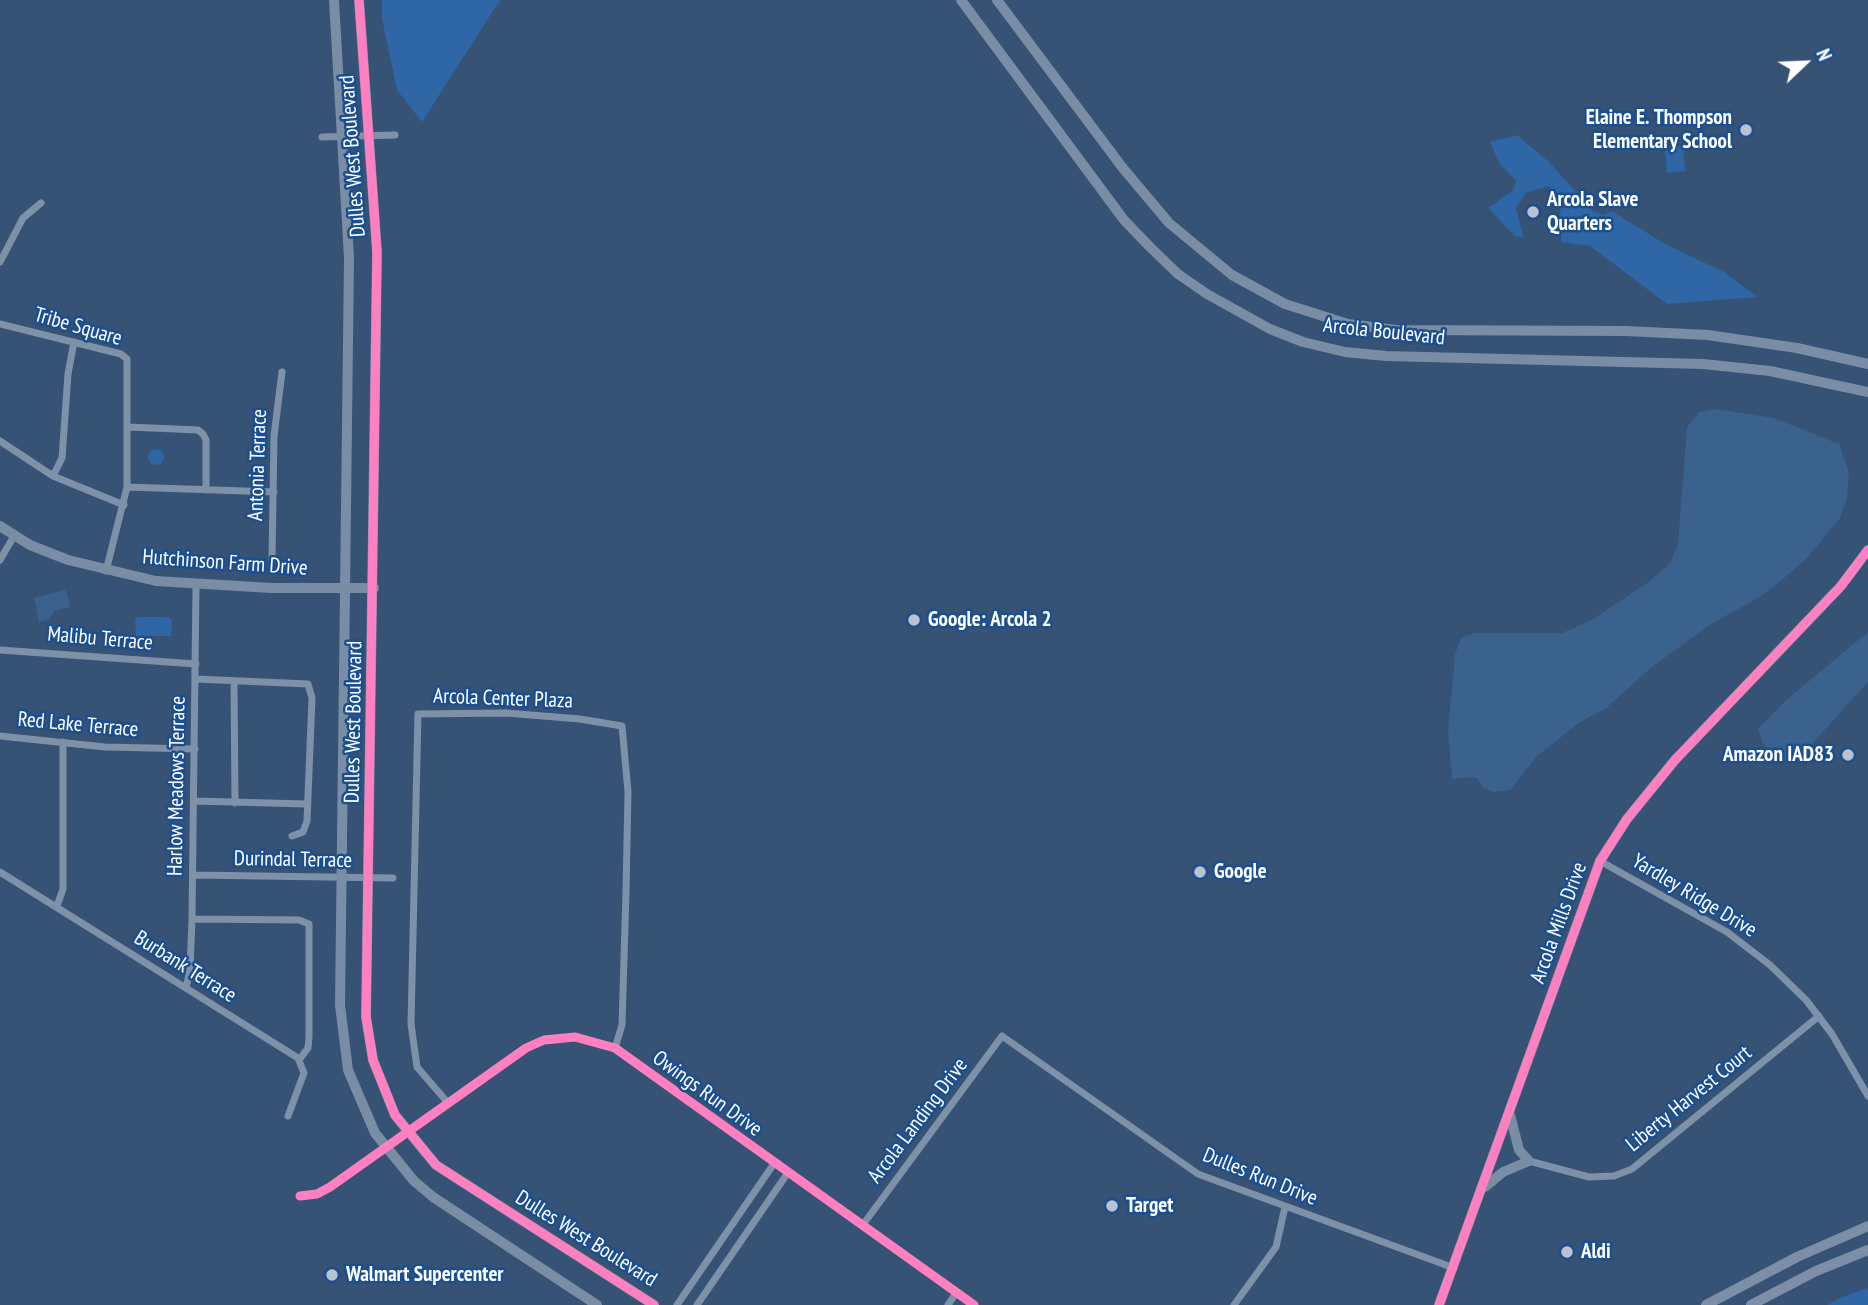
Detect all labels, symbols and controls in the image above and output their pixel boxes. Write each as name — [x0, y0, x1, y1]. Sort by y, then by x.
north arrow — [1770, 28, 1840, 98]
text: N — [1811, 45, 1837, 64]
street label: Dulles West Boulevard — [335, 74, 371, 238]
place label: Elaine E. Thompson Elementary School — [1586, 105, 1732, 155]
marker: Elaine E. Thompson Elementary School — [1738, 122, 1754, 138]
place label: Arcola Slave Quarters — [1547, 187, 1638, 237]
marker: Arcola Slave Quarters — [1525, 204, 1541, 220]
street label: Tribe Square — [31, 302, 125, 352]
street label: Arcola Boulevard — [1322, 313, 1446, 351]
street label: Antonia Terrace — [243, 409, 273, 521]
street label: Hutchinson Farm Drive — [142, 545, 308, 581]
place label: Google: Arcola 2 — [928, 607, 1051, 633]
marker: Google: Arcola 2 — [906, 612, 922, 628]
street label: Malibu Terrace — [46, 622, 154, 656]
street label: Dulles West Boulevard — [340, 641, 368, 803]
street label: Arcola Center Plaza — [433, 684, 573, 714]
street label: Harlow Meadows Terrace — [163, 696, 191, 876]
street label: Red Lake Terrace — [17, 707, 139, 743]
place label: Amazon IAD83 — [1723, 742, 1834, 768]
marker: Amazon IAD83 — [1840, 747, 1856, 763]
street label: Durindal Terrace — [234, 846, 352, 874]
street label: Yardley Ridge Drive — [1627, 849, 1761, 943]
place label: Google — [1214, 859, 1267, 885]
street label: Arcola Mills Drive — [1525, 859, 1593, 987]
marker: Google — [1192, 864, 1208, 880]
street label: Burbank Terrace — [129, 926, 241, 1008]
street label: Liberty Harvest Court — [1621, 1041, 1757, 1157]
street label: Owings Run Drive — [647, 1046, 767, 1142]
street label: Arcola Landing Drive — [863, 1053, 973, 1189]
street label: Dulles Run Drive — [1199, 1143, 1321, 1211]
street label: Dulles West Boulevard — [511, 1185, 661, 1293]
place label: Target — [1126, 1193, 1173, 1219]
marker: Target — [1104, 1198, 1120, 1214]
place label: Aldi — [1581, 1239, 1611, 1265]
marker: Aldi — [1559, 1244, 1575, 1260]
place label: Walmart Supercenter — [346, 1262, 504, 1288]
marker: Walmart Supercenter — [324, 1267, 340, 1283]

